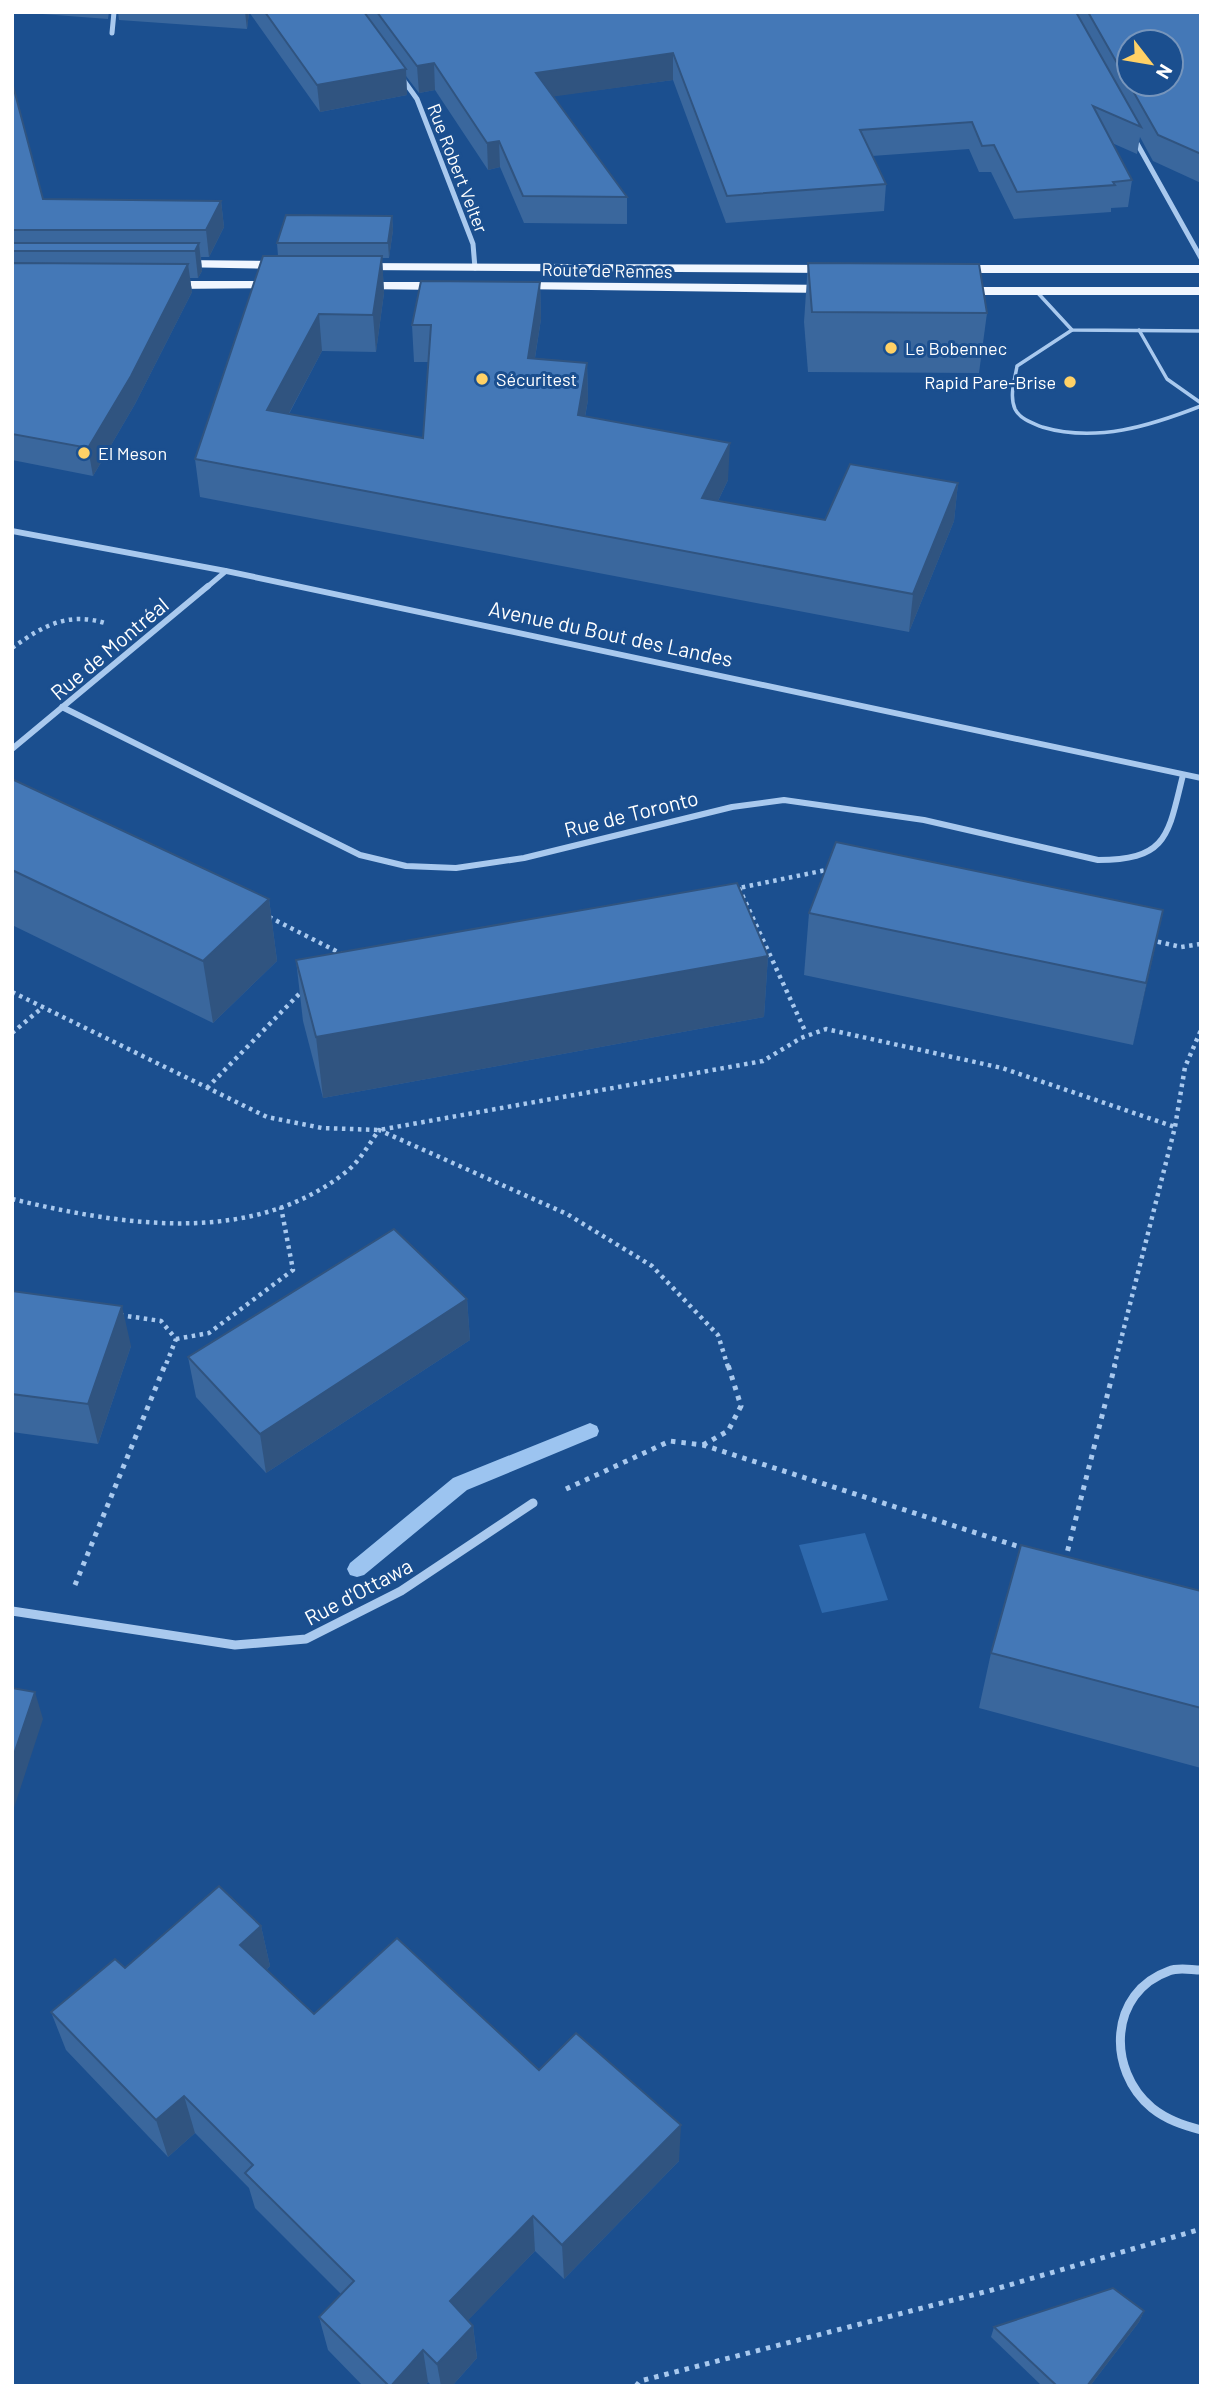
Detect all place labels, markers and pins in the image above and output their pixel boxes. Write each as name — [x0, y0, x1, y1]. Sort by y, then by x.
place label: Le Bobennec — [905, 337, 1007, 359]
marker: Le Bobennec — [883, 340, 899, 356]
place label: Sécuritest — [496, 368, 577, 390]
marker: Sécuritest — [474, 371, 490, 387]
place label: Rapid Pare-Brise — [924, 371, 1056, 393]
marker: Rapid Pare-Brise — [1062, 374, 1078, 390]
place label: El Meson — [98, 442, 167, 464]
marker: El Meson — [76, 445, 92, 461]

